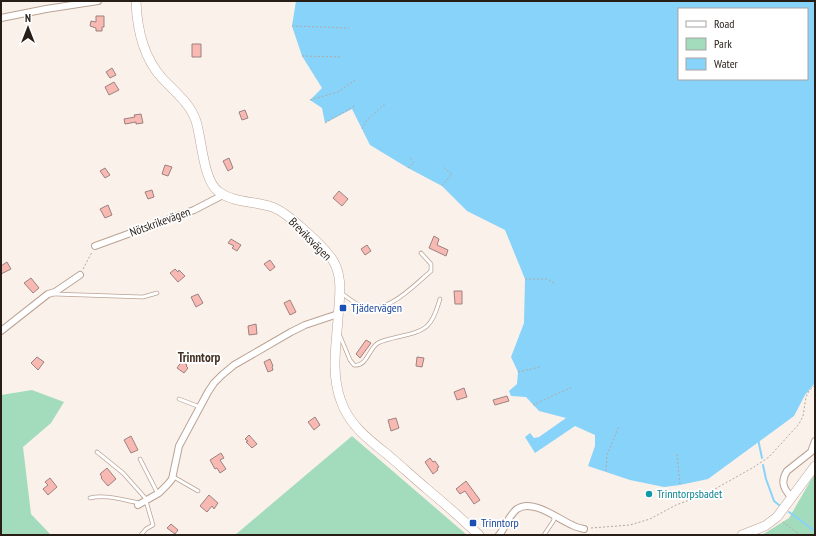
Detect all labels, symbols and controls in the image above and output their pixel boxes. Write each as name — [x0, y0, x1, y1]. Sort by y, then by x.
north arrow — [8, 8, 48, 48]
legend — [678, 8, 808, 80]
text: N — [25, 11, 31, 25]
text: Road — [714, 16, 734, 31]
text: Park — [714, 36, 732, 51]
text: Water — [714, 56, 739, 71]
street label: Nötskrikevägen — [127, 204, 192, 239]
street label: Breviksvägen — [286, 214, 335, 263]
place label: Tjädervägen — [351, 300, 402, 315]
marker: Tjädervägen — [338, 303, 348, 313]
district label: Trinntorp — [178, 349, 221, 366]
place label: Trinntorpsbadet — [657, 486, 723, 501]
marker: Trinntorpsbadet — [644, 489, 654, 499]
place label: Trinntorp — [481, 515, 519, 530]
marker: Trinntorp — [468, 518, 478, 528]

